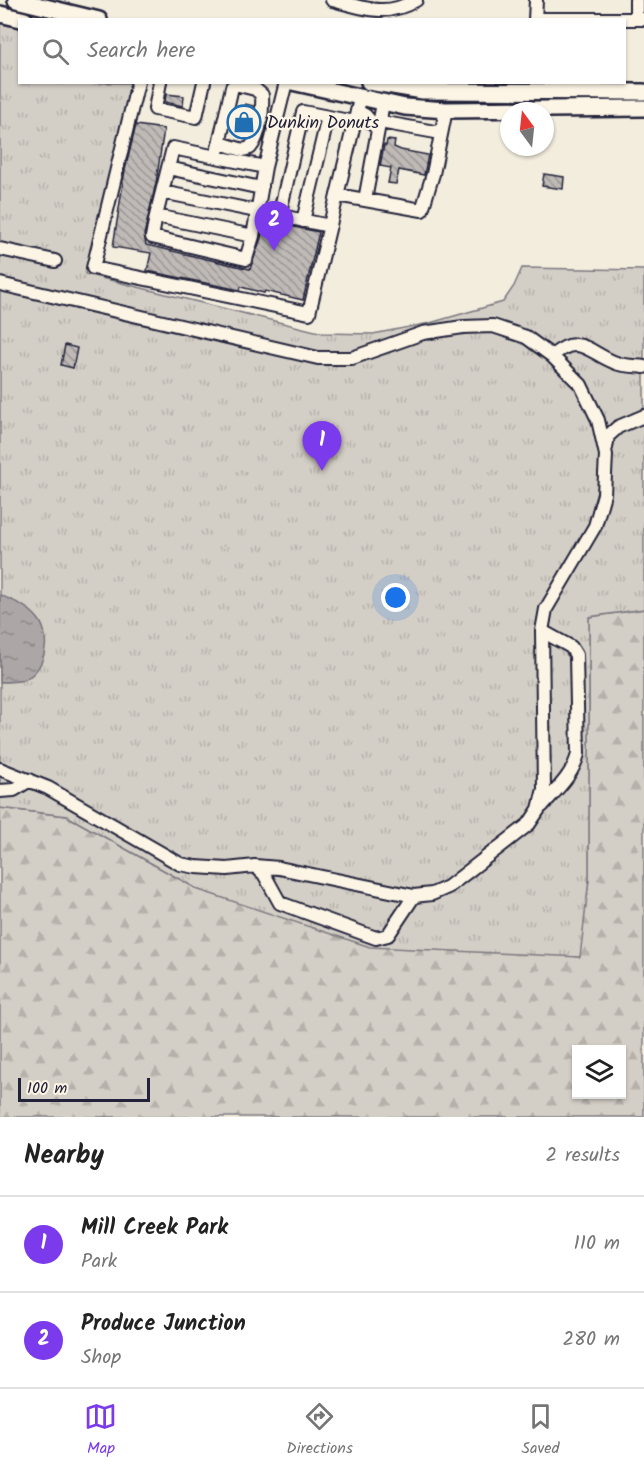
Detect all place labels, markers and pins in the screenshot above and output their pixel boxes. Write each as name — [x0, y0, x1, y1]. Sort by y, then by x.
shop icon: Dunkin Donuts — [226, 104, 262, 140]
place label: Dunkin Donuts — [267, 109, 379, 138]
pin: 2 — [254, 202, 294, 251]
pin: 1 — [302, 422, 342, 471]

